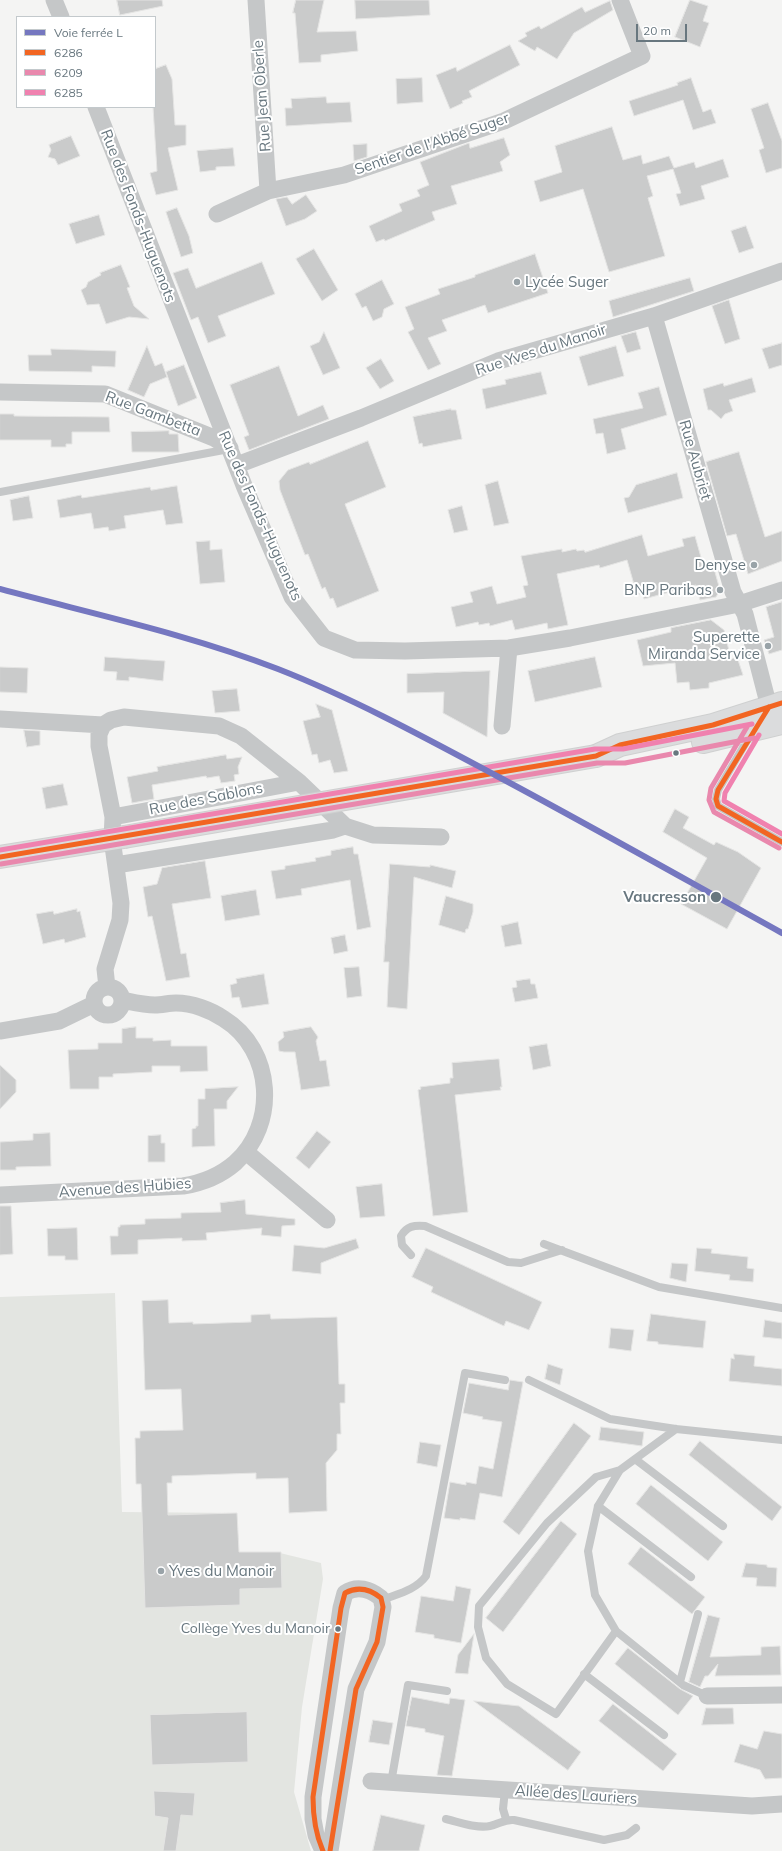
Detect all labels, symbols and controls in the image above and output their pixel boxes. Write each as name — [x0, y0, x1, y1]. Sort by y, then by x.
legend — [16, 16, 156, 108]
scale bar — [638, 16, 689, 42]
text: 20 m — [643, 23, 671, 38]
text: Voie ferrée L — [54, 25, 123, 40]
street label: Rue Jean Oberle — [249, 40, 275, 152]
text: 6286 — [54, 45, 83, 60]
text: 6209 — [54, 65, 83, 80]
text: 6285 — [54, 85, 83, 100]
street label: Sentier de l'Abbé Suger — [352, 109, 512, 179]
street label: Rue des Fonds-Huguenots — [97, 127, 179, 305]
place label: Lycée Suger — [525, 273, 609, 291]
marker: Lycée Suger — [512, 277, 522, 287]
street label: Rue Yves du Manoir — [473, 320, 609, 380]
street label: Rue Gambetta — [103, 388, 203, 440]
street label: Rue Aubriet — [675, 418, 715, 502]
street label: Rue des Fonds-Huguenots — [214, 428, 306, 604]
place label: Denyse — [695, 556, 746, 574]
marker: Denyse — [749, 560, 759, 570]
place label: BNP Paribas — [624, 581, 712, 599]
marker: BNP Paribas — [715, 585, 725, 595]
place label: Superette Miranda Service — [648, 628, 760, 663]
marker: Superette Miranda Service — [763, 641, 773, 651]
unlabelled marker — [671, 748, 681, 758]
street label: Rue des Sablons — [148, 779, 264, 819]
place label: Vaucresson — [623, 888, 706, 906]
marker: Vaucresson — [709, 890, 723, 904]
street label: Avenue des Hubies — [58, 1174, 192, 1202]
place label: Yves du Manoir — [169, 1562, 274, 1580]
marker: Yves du Manoir — [156, 1566, 166, 1576]
place label: Collège Yves du Manoir — [181, 1621, 330, 1637]
marker: Collège Yves du Manoir — [333, 1624, 343, 1634]
street label: Allée des Lauriers — [514, 1782, 638, 1808]

